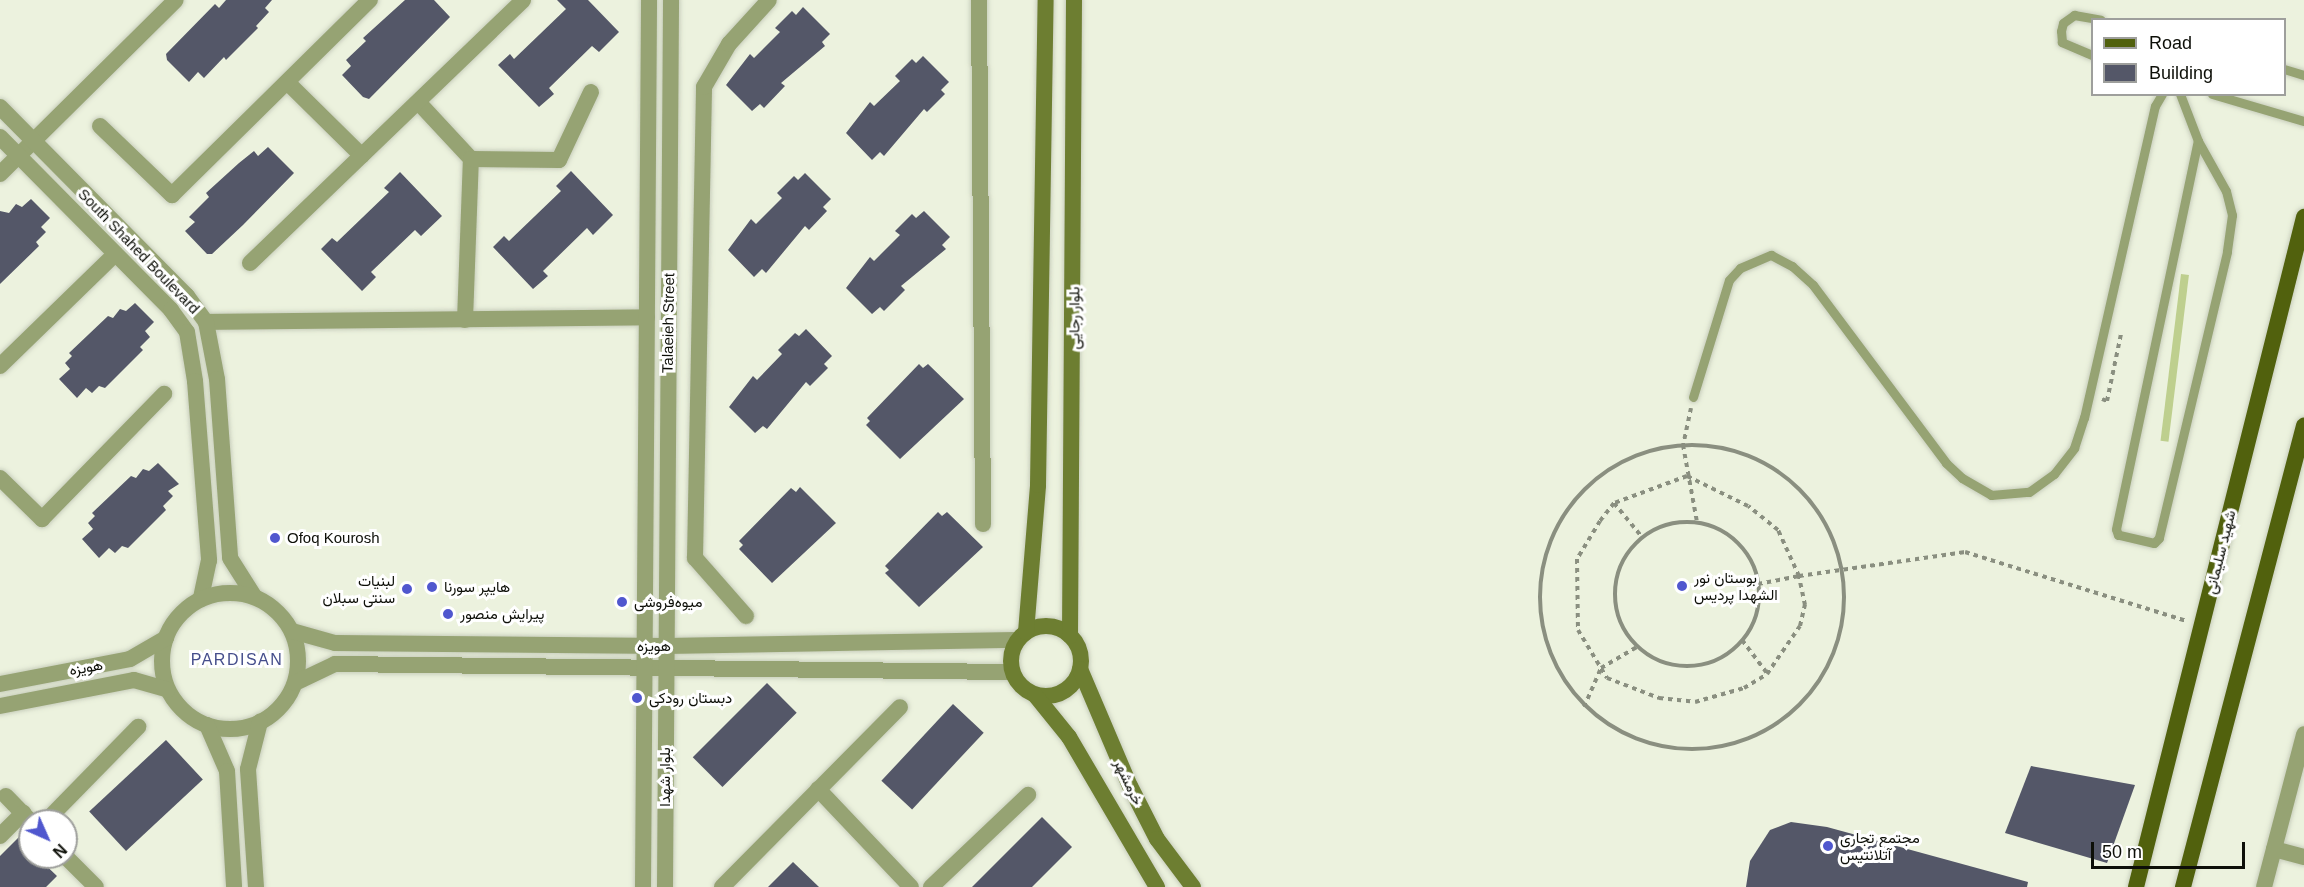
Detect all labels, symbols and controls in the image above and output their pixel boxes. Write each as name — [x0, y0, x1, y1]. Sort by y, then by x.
legend — [2091, 18, 2286, 96]
text: Road — [2149, 33, 2192, 53]
text: Building — [2149, 63, 2213, 83]
street label: South Shahed Boulevard — [75, 185, 203, 317]
street label: Talaeieh Street — [658, 273, 678, 373]
street label: بلوار رجایی — [1065, 286, 1083, 350]
street label: شهید سلیمانی — [2201, 508, 2239, 596]
place label: Ofoq Kourosh — [287, 529, 380, 547]
marker: Ofoq Kourosh — [268, 531, 282, 545]
place label: بوستان نور الشهدا پردیس — [1694, 568, 1778, 603]
place label: لبنیات سنتی سبلان — [323, 571, 395, 606]
place label: هایپر سورنا — [444, 578, 510, 596]
marker: بوستان نور الشهدا پردیس — [1675, 579, 1689, 593]
marker: هایپر سورنا — [425, 580, 439, 594]
marker: لبنیات سنتی سبلان — [400, 582, 414, 596]
place label: میوه‌فروشی — [634, 593, 703, 611]
marker: میوه‌فروشی — [615, 595, 629, 609]
place label: پیرایش منصور — [460, 605, 545, 623]
marker: پیرایش منصور — [441, 607, 455, 621]
street label: هویزه — [637, 637, 671, 655]
district label: PARDISAN — [191, 650, 283, 670]
street label: هویزه — [68, 655, 104, 679]
place label: دبستان رودکی — [649, 689, 732, 707]
marker: دبستان رودکی — [630, 691, 644, 705]
street label: بلوار شهدا — [656, 747, 674, 807]
street label: خرمشهر — [1111, 756, 1147, 808]
north arrow — [18, 809, 78, 869]
place label: مجتمع تجاری آتلانتیس — [1840, 828, 1920, 863]
scale bar — [2094, 830, 2248, 868]
marker: مجتمع تجاری آتلانتیس — [1821, 839, 1835, 853]
text: N — [50, 841, 70, 861]
text: 50 m — [2102, 842, 2142, 862]

